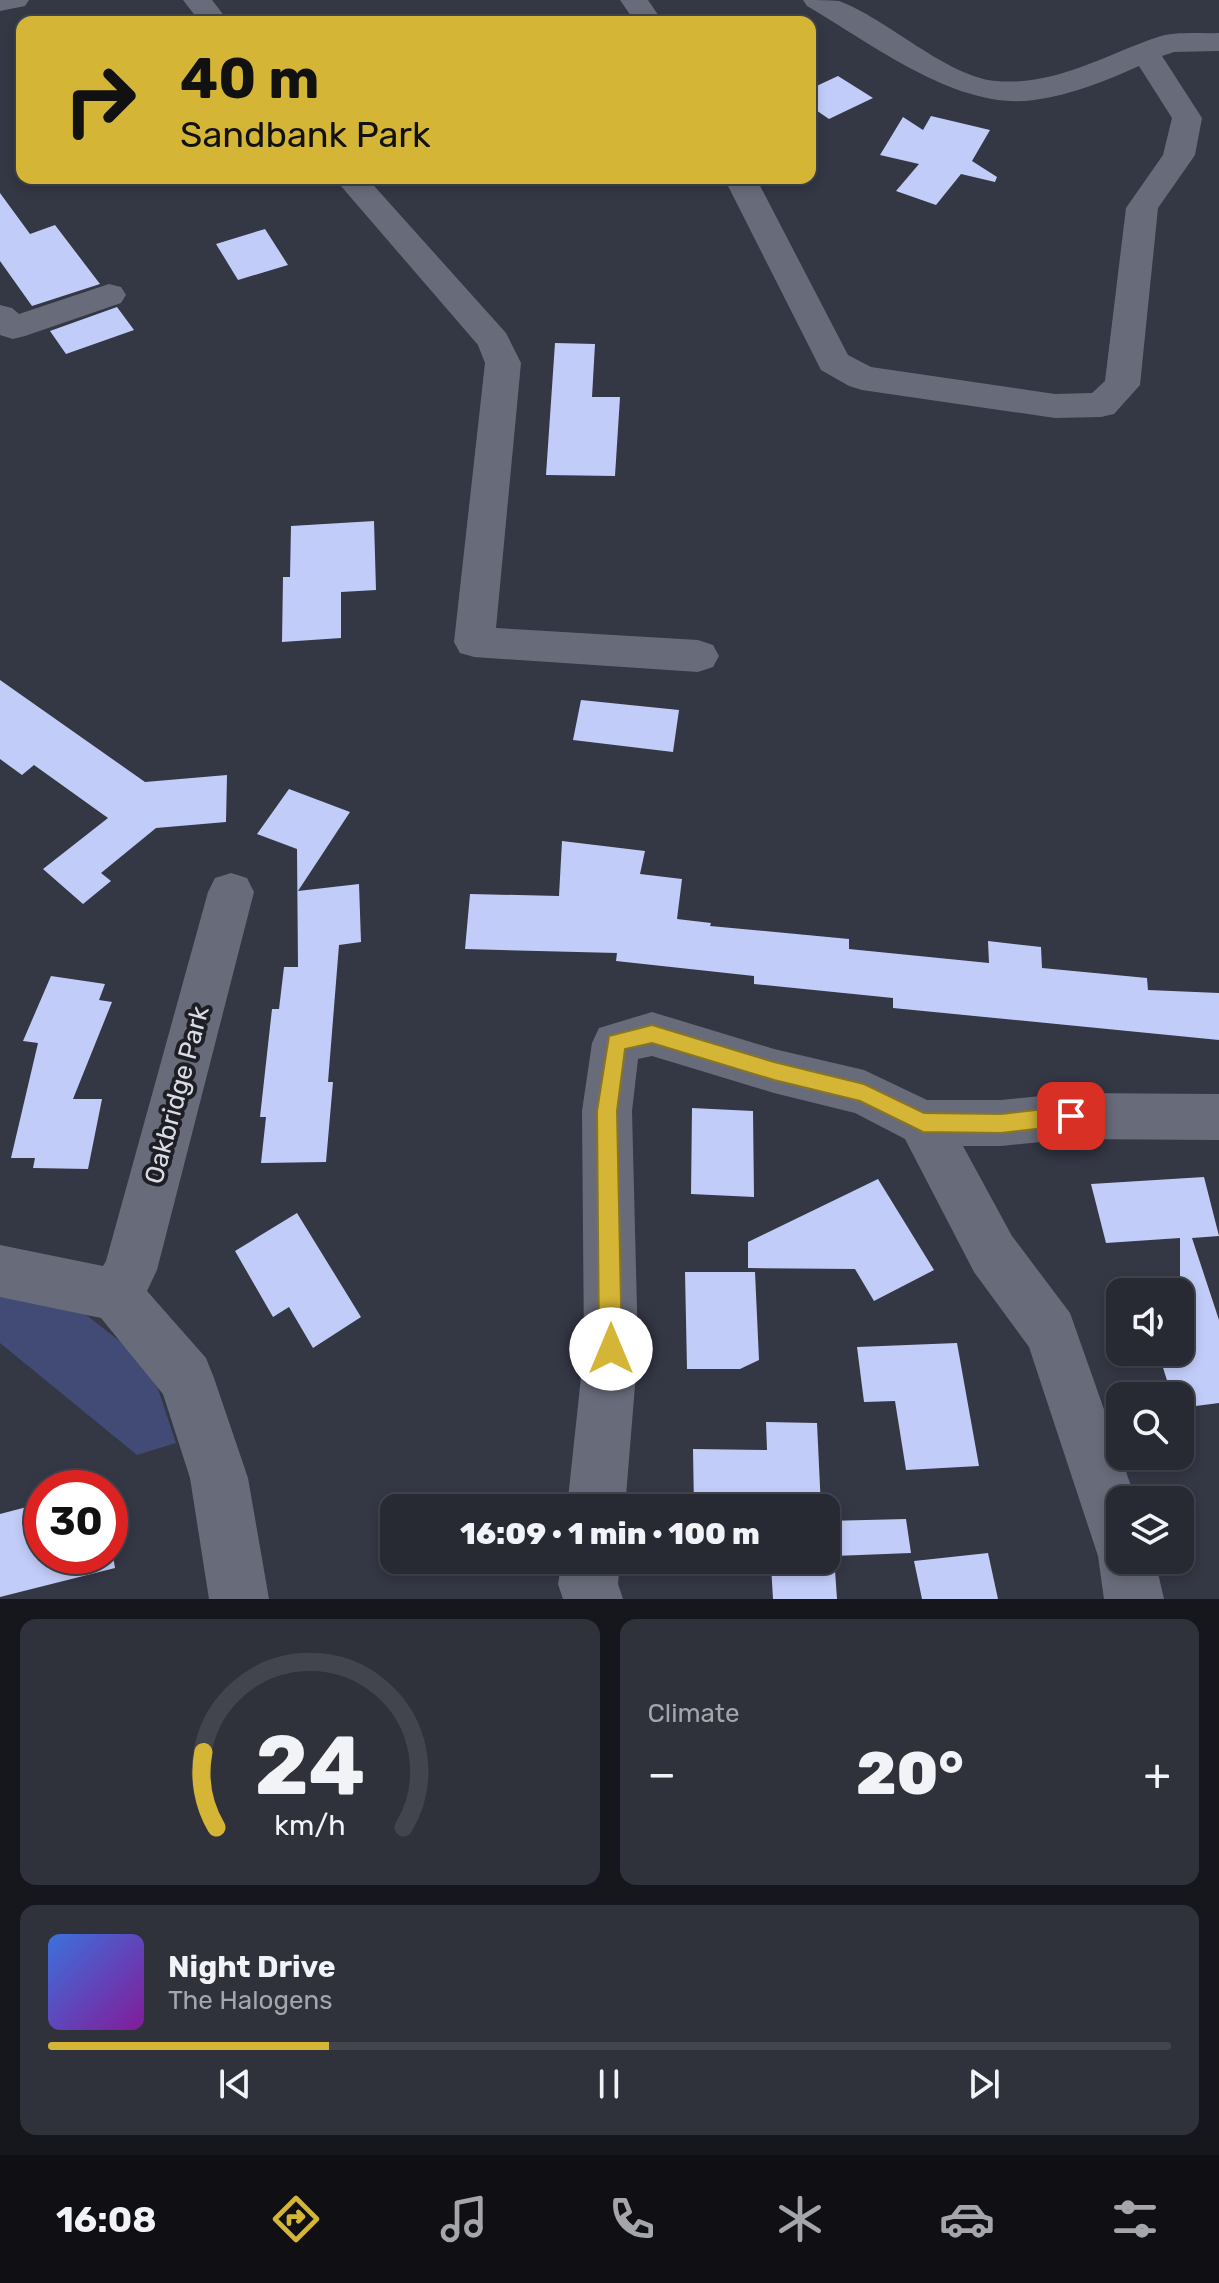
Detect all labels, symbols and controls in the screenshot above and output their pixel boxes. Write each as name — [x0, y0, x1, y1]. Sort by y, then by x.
text: 40 m — [180, 46, 320, 112]
icon: right — [48, 48, 152, 152]
text: Sandbank Park — [180, 113, 431, 156]
street label: Oakbridge Park — [138, 1002, 216, 1187]
pin — [1037, 1082, 1105, 1150]
icon: arrive — [1049, 1094, 1093, 1138]
map controls — [1106, 1278, 1194, 1574]
button: sound — [1106, 1278, 1194, 1366]
position arrow — [569, 1307, 653, 1391]
button: search — [1106, 1382, 1194, 1470]
speed limit sign: 30 — [24, 1470, 128, 1574]
button: layers — [1106, 1486, 1194, 1574]
text: 16:09 · 1 min · 100 m — [460, 1516, 760, 1552]
text: Climate — [648, 1698, 740, 1729]
text: 24 — [254, 1716, 365, 1815]
text: 20° — [856, 1738, 964, 1809]
text: − — [648, 1748, 676, 1800]
text: + — [1144, 1748, 1171, 1800]
text: km/h — [274, 1808, 345, 1842]
text: Night Drive — [168, 1949, 336, 1985]
text: The Halogens — [168, 1985, 333, 2016]
icon: previous — [213, 2062, 257, 2106]
icon: pause — [587, 2062, 631, 2106]
icon: next — [962, 2062, 1006, 2106]
icon: directions — [268, 2191, 324, 2247]
icon: music — [436, 2191, 492, 2247]
icon: phone — [604, 2191, 660, 2247]
icon: climate — [772, 2191, 828, 2247]
icon: car — [939, 2191, 995, 2247]
icon: filters — [1107, 2191, 1163, 2247]
text: 16:08 — [56, 2198, 157, 2241]

